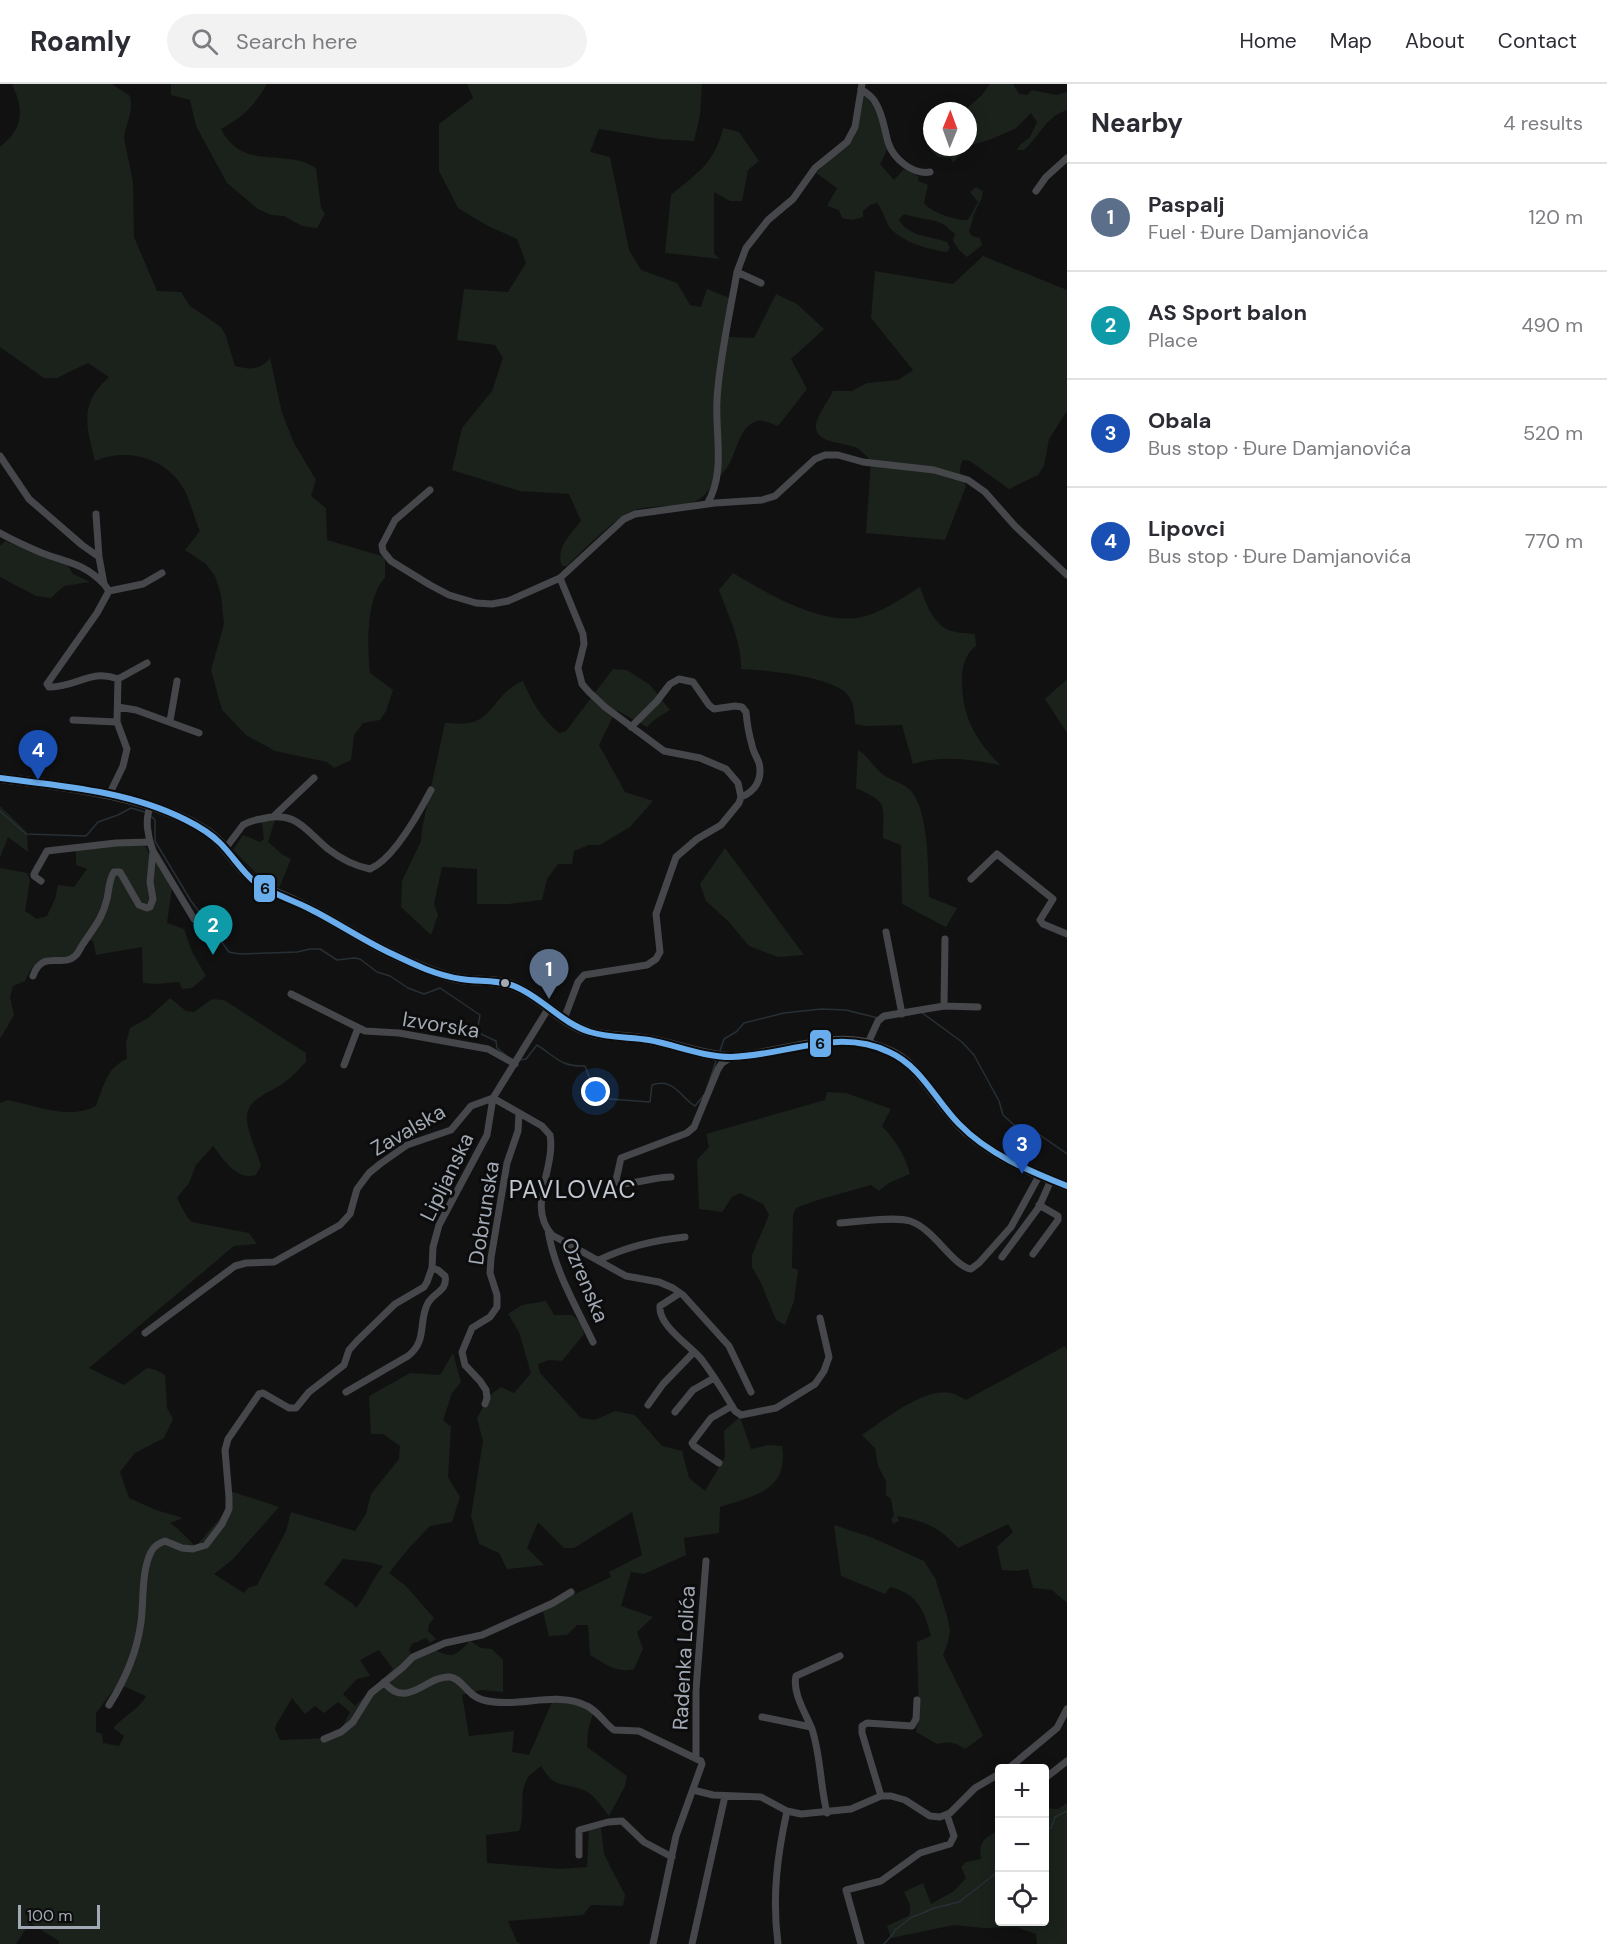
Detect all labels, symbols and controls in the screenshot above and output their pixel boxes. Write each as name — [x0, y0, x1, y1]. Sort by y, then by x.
search box — [167, 14, 587, 68]
text: Roamly — [30, 23, 131, 60]
icon: search — [188, 25, 221, 58]
text: Search here — [236, 27, 357, 56]
text: Home — [1239, 27, 1297, 55]
text: Map — [1330, 27, 1372, 55]
text: About — [1405, 27, 1465, 55]
text: Contact — [1498, 27, 1577, 55]
north arrow — [923, 102, 977, 156]
text: Nearby — [1091, 106, 1183, 140]
text: 4 results — [1503, 110, 1583, 136]
text: Paspalj — [1148, 190, 1225, 219]
text: 1 — [1107, 204, 1114, 230]
text: 120 m — [1529, 204, 1583, 230]
text: Fuel · Đure Damjanovića — [1148, 219, 1369, 245]
text: AS Sport balon — [1148, 298, 1307, 327]
text: 2 — [1105, 312, 1116, 338]
text: 490 m — [1521, 312, 1583, 338]
text: Place — [1148, 327, 1198, 353]
text: Obala — [1148, 406, 1211, 435]
text: 3 — [1104, 420, 1117, 446]
text: 520 m — [1523, 420, 1583, 446]
text: Bus stop · Đure Damjanovića — [1148, 435, 1411, 461]
text: Lipovci — [1148, 514, 1225, 543]
text: 4 — [1104, 528, 1117, 554]
text: 770 m — [1525, 528, 1583, 554]
text: Bus stop · Đure Damjanovića — [1148, 543, 1411, 569]
pin: 4 — [18, 730, 57, 780]
line badge: 6 — [253, 874, 276, 903]
text: 6 — [260, 878, 270, 899]
pin: 2 — [194, 906, 232, 955]
pin: 1 — [530, 950, 568, 999]
unlabelled marker — [499, 977, 511, 989]
street label: Izvorska — [400, 1005, 482, 1045]
line badge: 6 — [809, 1029, 832, 1058]
text: 6 — [815, 1033, 825, 1054]
your location — [581, 1077, 610, 1106]
street label: Zavalska — [366, 1097, 450, 1163]
pin: 3 — [1002, 1124, 1042, 1174]
street label: Lipljanska — [414, 1128, 480, 1226]
street label: Dobrunska — [462, 1159, 506, 1267]
district label: PAVLOVAC — [509, 1174, 637, 1205]
street label: Ozrenska — [555, 1233, 615, 1327]
street label: Radenka Lolića — [666, 1585, 702, 1731]
map controls — [995, 1764, 1049, 1926]
button: + — [995, 1764, 1049, 1818]
button: − — [995, 1818, 1049, 1872]
button: locate — [995, 1872, 1049, 1926]
scale bar — [18, 1902, 100, 1930]
text: 100 m — [27, 1905, 72, 1926]

